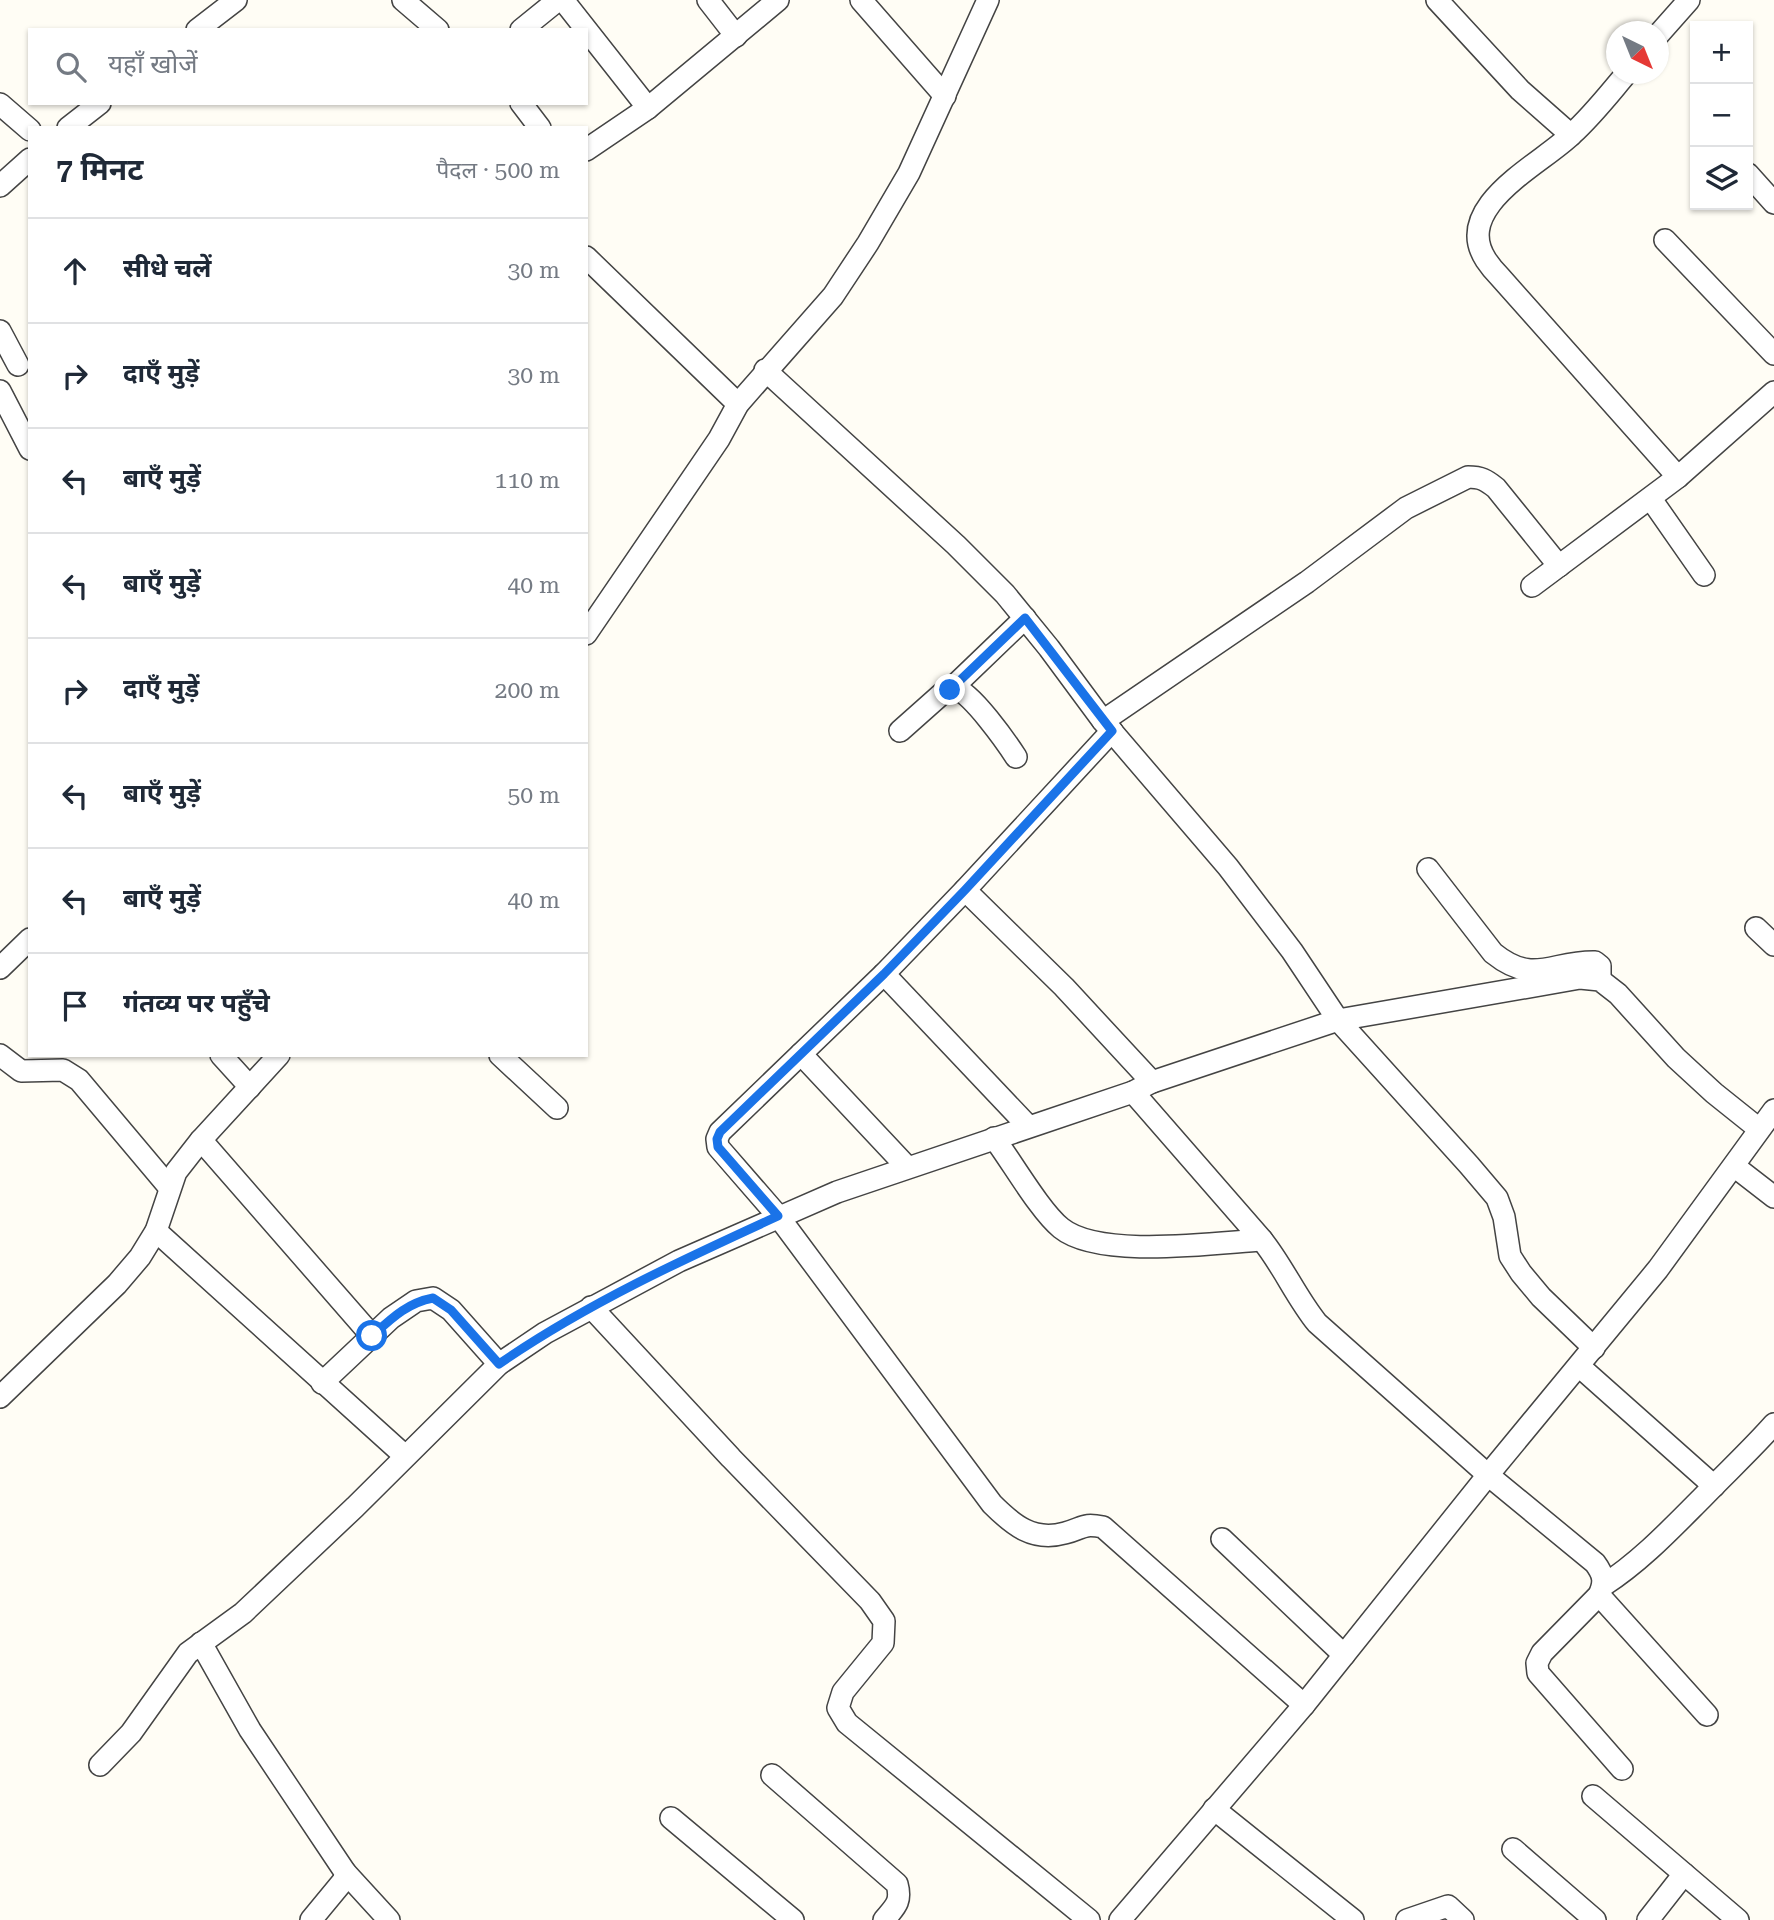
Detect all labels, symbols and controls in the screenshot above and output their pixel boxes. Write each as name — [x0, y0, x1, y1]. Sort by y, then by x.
north arrow — [1606, 21, 1669, 84]
map controls — [1690, 21, 1753, 210]
button: + — [1690, 21, 1753, 84]
search box — [28, 28, 588, 105]
icon: search — [52, 48, 90, 86]
text: यहाँ खोजें — [108, 49, 198, 79]
button: − — [1690, 84, 1753, 147]
button: layers — [1690, 147, 1753, 210]
text: 7 मिनट — [56, 152, 143, 187]
text: पैदल · 500 m — [436, 157, 560, 184]
icon: ahead — [56, 252, 94, 290]
text: सीधे चलें — [123, 253, 212, 283]
text: 30 m — [507, 257, 560, 284]
icon: right — [56, 357, 94, 395]
text: दाएँ मुड़ें — [123, 358, 199, 388]
text: 30 m — [507, 362, 560, 389]
icon: left — [56, 462, 94, 500]
text: बाएँ मुड़ें — [123, 463, 201, 493]
text: 110 m — [495, 467, 560, 494]
icon: left — [56, 567, 94, 605]
text: बाएँ मुड़ें — [123, 568, 201, 598]
text: 40 m — [507, 572, 560, 599]
icon: right — [56, 672, 94, 710]
text: दाएँ मुड़ें — [123, 673, 199, 703]
route end — [934, 674, 965, 705]
text: 200 m — [495, 677, 560, 704]
icon: left — [56, 777, 94, 815]
text: बाएँ मुड़ें — [123, 778, 201, 808]
text: 50 m — [507, 782, 560, 809]
icon: left — [56, 882, 94, 920]
text: बाएँ मुड़ें — [123, 883, 201, 913]
text: 40 m — [507, 887, 560, 914]
icon: arrive — [56, 987, 94, 1025]
text: गंतव्य पर पहुँचे — [123, 988, 270, 1018]
route start — [356, 1320, 387, 1351]

